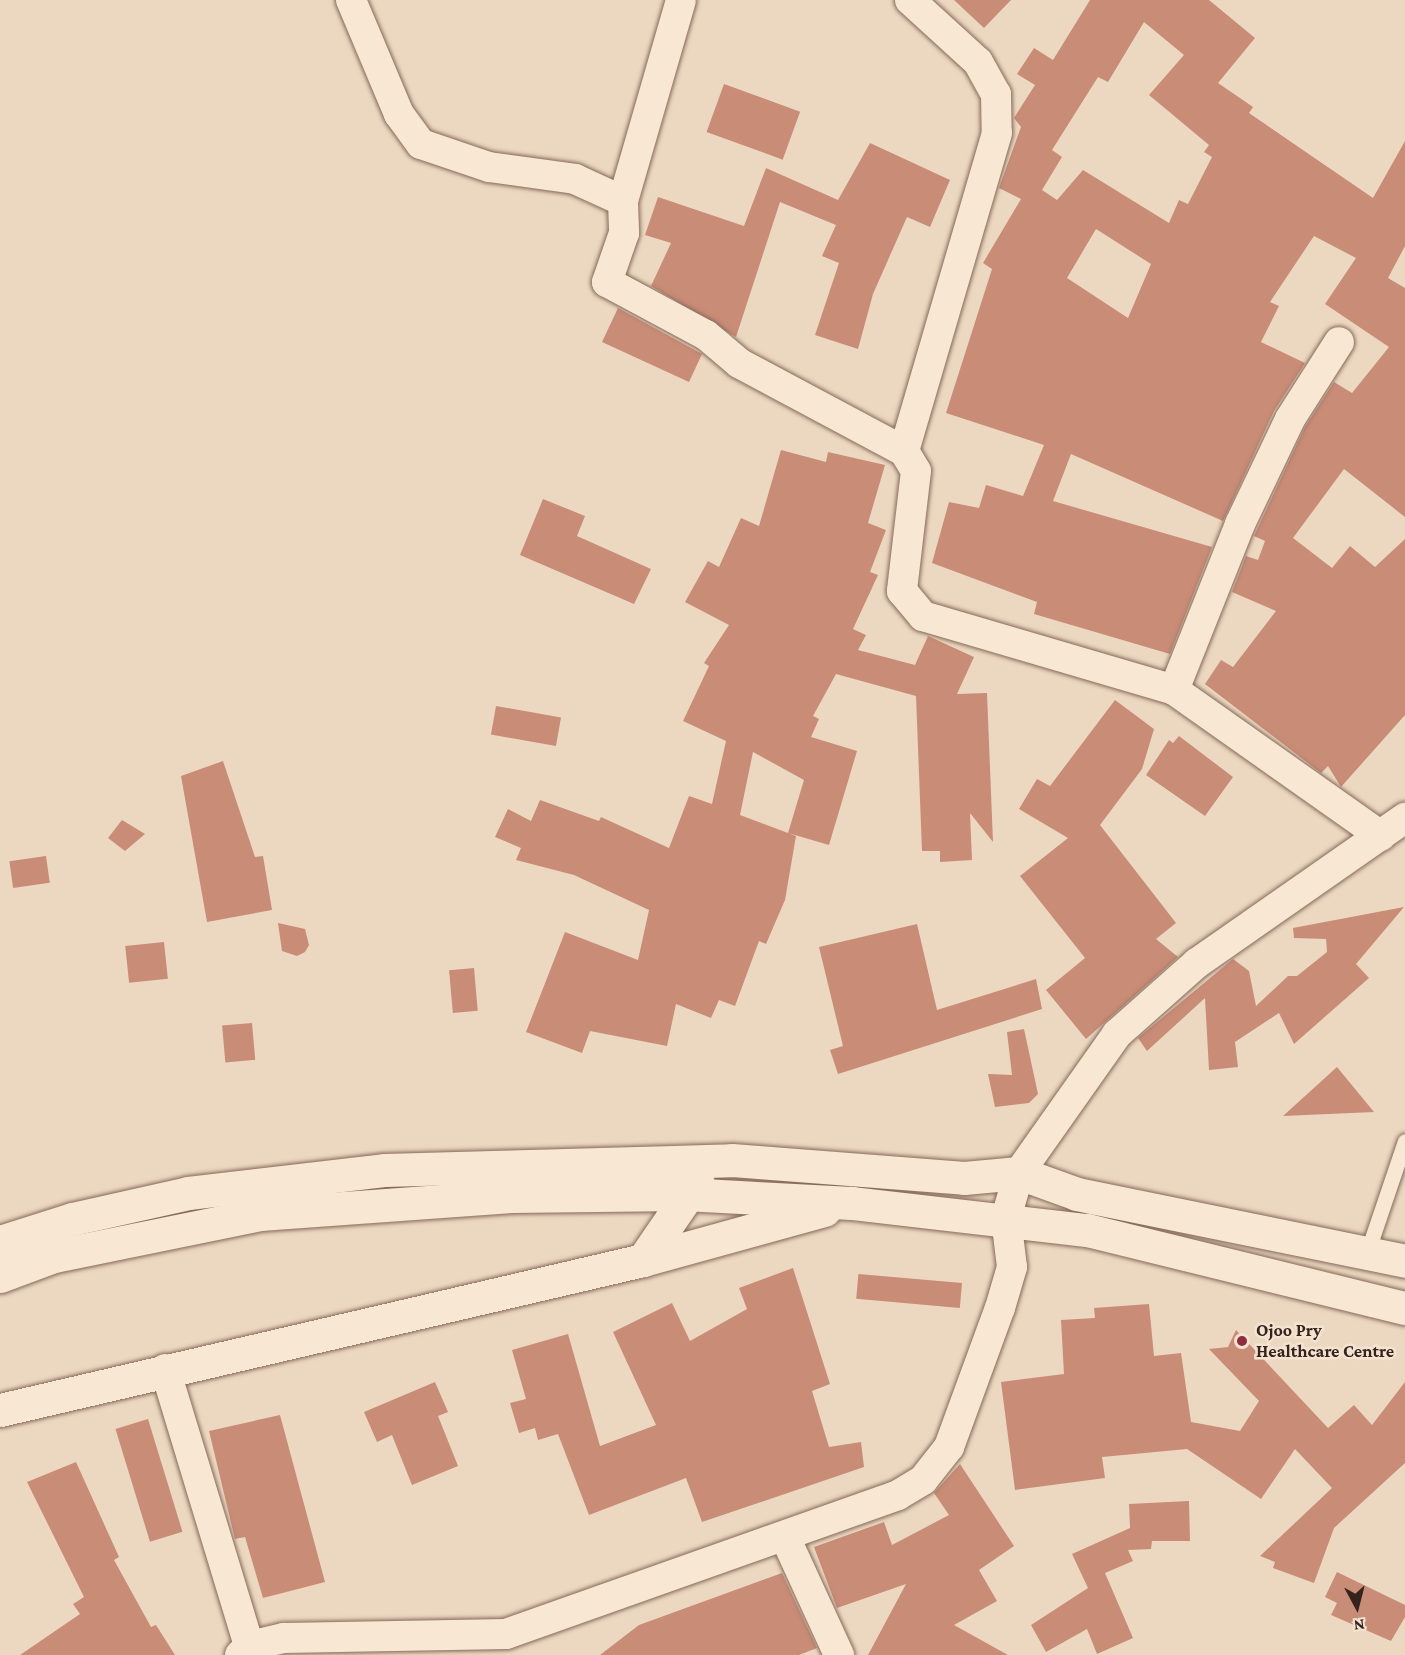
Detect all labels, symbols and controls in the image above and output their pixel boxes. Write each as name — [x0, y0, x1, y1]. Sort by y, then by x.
place label: Ojoo Pry Healthcare Centre — [1256, 1320, 1394, 1362]
marker: Ojoo Pry Healthcare Centre — [1233, 1332, 1251, 1350]
north arrow — [1327, 1577, 1387, 1637]
text: N — [1353, 1616, 1366, 1634]

